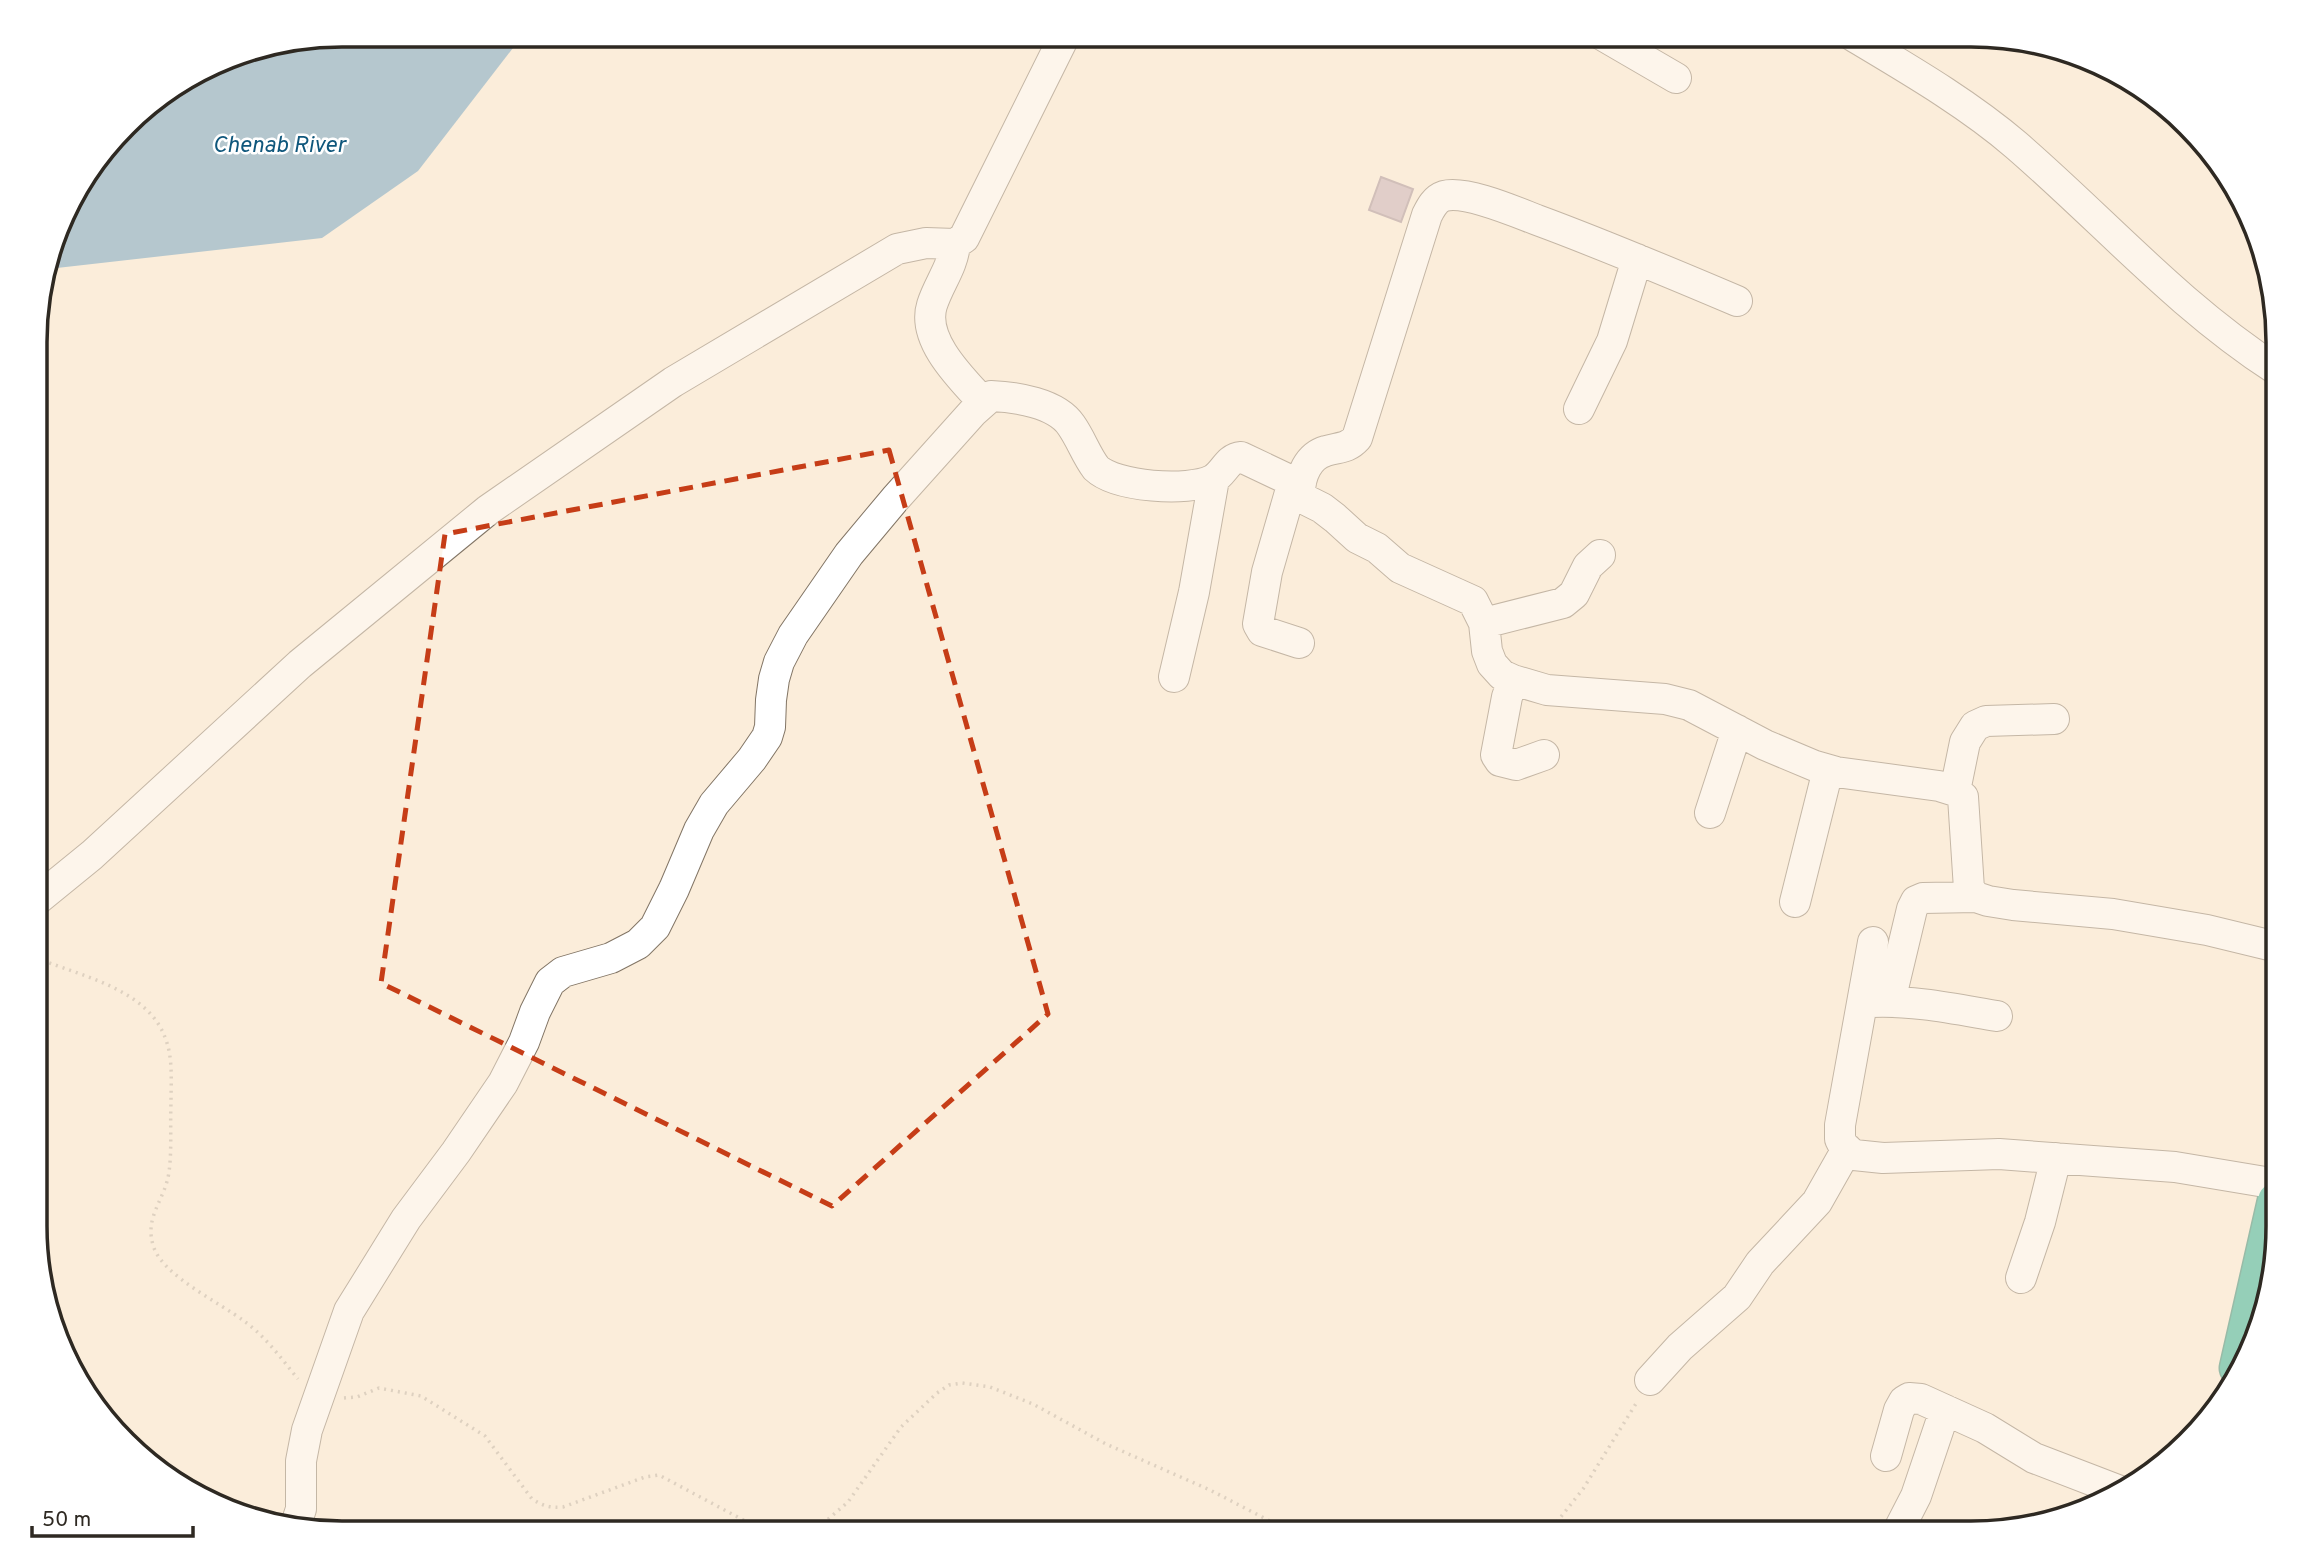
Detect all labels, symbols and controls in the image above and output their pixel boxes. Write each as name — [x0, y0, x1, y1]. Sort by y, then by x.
water label: Chenab River — [212, 132, 348, 161]
scale bar — [32, 1494, 192, 1538]
text: 50 m — [42, 1507, 91, 1534]

